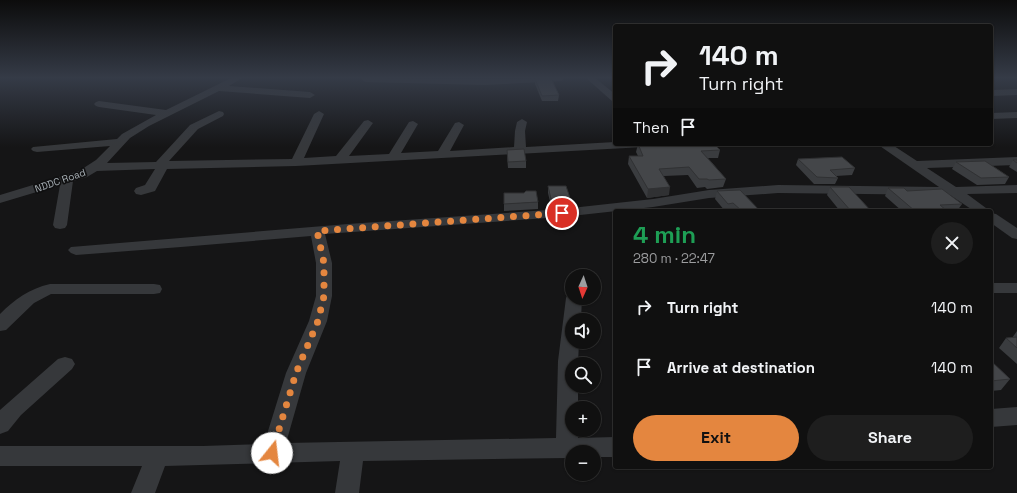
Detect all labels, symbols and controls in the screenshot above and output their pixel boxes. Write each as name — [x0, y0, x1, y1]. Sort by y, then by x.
text: 140 m — [699, 37, 779, 73]
icon: right — [633, 40, 685, 92]
text: Turn right — [699, 72, 783, 95]
icon: arrive — [677, 116, 699, 138]
text: Then — [633, 118, 669, 137]
street label: NDDC Road — [33, 166, 87, 195]
pin — [545, 196, 579, 230]
icon: arrive — [551, 202, 573, 224]
text: 4 min — [633, 219, 696, 250]
button: close — [931, 222, 973, 264]
text: 280 m · 22:47 — [633, 250, 715, 267]
north arrow — [565, 269, 601, 305]
map controls — [565, 269, 601, 481]
icon: right — [633, 296, 655, 318]
text: Turn right — [667, 298, 738, 317]
text: 140 m — [931, 298, 973, 317]
button: sound — [565, 313, 601, 349]
icon: arrive — [633, 356, 655, 378]
button: search — [565, 357, 601, 393]
text: Arrive at destination — [667, 358, 815, 377]
text: 140 m — [931, 358, 973, 377]
button: + — [565, 401, 601, 437]
button: Exit — [633, 415, 799, 461]
button: Share — [807, 415, 973, 461]
position arrow — [251, 432, 293, 474]
button: − — [565, 445, 601, 481]

